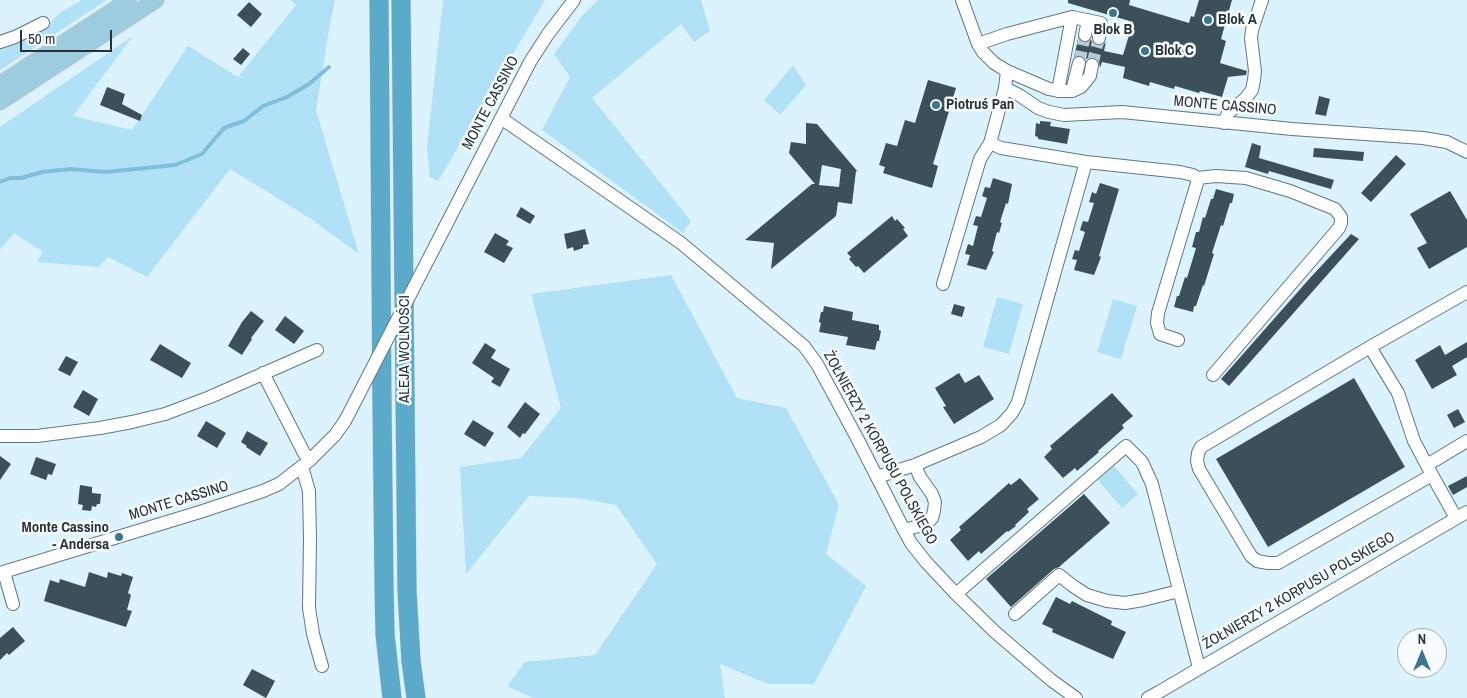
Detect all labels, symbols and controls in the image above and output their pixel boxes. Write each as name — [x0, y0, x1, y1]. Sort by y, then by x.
marker: Blok B — [1107, 7, 1119, 19]
place label: Blok A — [1218, 11, 1257, 29]
marker: Blok A — [1202, 14, 1214, 26]
scale bar — [22, 20, 115, 52]
place label: Blok B — [1094, 21, 1132, 39]
text: 50 m — [28, 28, 55, 49]
place label: Blok C — [1155, 42, 1194, 60]
marker: Blok C — [1139, 45, 1151, 57]
street label: MONTE CASSINO — [459, 53, 523, 153]
street label: MONTE CASSINO — [1173, 93, 1277, 119]
place label: Piotruś Pan — [946, 96, 1014, 114]
marker: Piotruś Pan — [930, 99, 942, 111]
street label: ALEJA WOLNOŚCI — [396, 295, 414, 403]
street label: ŻOŁNIERZY 2 KORPUSU POLSKIEGO — [819, 348, 941, 548]
street label: MONTE CASSINO — [127, 477, 231, 525]
place label: Monte Cassino - Andersa — [22, 519, 109, 554]
street label: ŻOŁNIERZY 2 KORPUSU POLSKIEGO — [1200, 529, 1398, 653]
marker: Monte Cassino - Andersa — [113, 531, 125, 543]
north arrow — [1397, 628, 1447, 678]
text: N — [1418, 630, 1426, 648]

